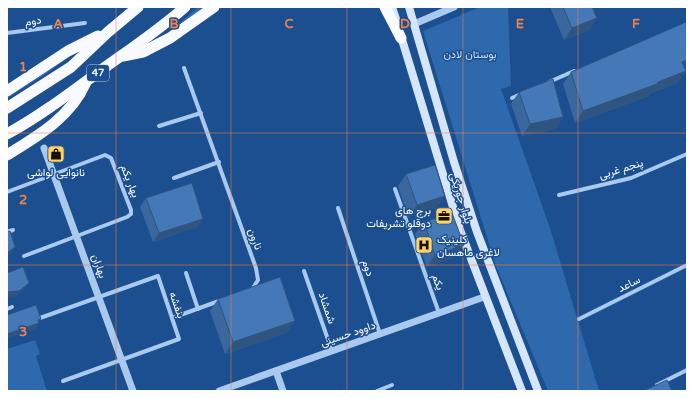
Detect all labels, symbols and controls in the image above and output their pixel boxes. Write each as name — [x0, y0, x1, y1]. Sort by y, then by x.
street label: دوم — [24, 13, 42, 30]
text: A — [53, 16, 63, 32]
text: B — [169, 16, 179, 32]
text: C — [284, 16, 294, 32]
text: D — [400, 16, 410, 32]
text: E — [516, 16, 524, 32]
text: F — [632, 16, 640, 32]
park label: بوستان لادن — [443, 48, 497, 61]
text: 1 — [19, 59, 27, 75]
road number: 47 — [87, 65, 109, 81]
shop icon: نانوایی لواشی — [46, 144, 66, 164]
street label: پنجم غربی — [597, 156, 645, 183]
street label: بهار یکم — [117, 163, 142, 200]
place label: نانوایی لواشی — [27, 166, 85, 179]
street label: بلوار جوریکی — [447, 171, 475, 225]
text: 2 — [19, 192, 27, 208]
place label: برج های دوقلو تشریفات — [366, 204, 431, 230]
office icon: برج های دوقلو تشریفات — [434, 206, 454, 226]
street label: نارون — [245, 226, 265, 252]
place label: کلینیک لاغری ماهسان — [437, 233, 500, 259]
hospital icon: کلینیک لاغری ماهسان — [414, 235, 434, 255]
street label: بهاران — [89, 252, 109, 280]
street label: دوم — [358, 258, 377, 278]
street label: یکم — [428, 272, 447, 292]
street label: ساعد — [616, 273, 643, 295]
street label: بنفشه — [166, 290, 188, 320]
street label: شمشاد — [316, 291, 339, 326]
street label: داوود حسینی — [319, 319, 377, 349]
text: 3 — [19, 324, 27, 340]

